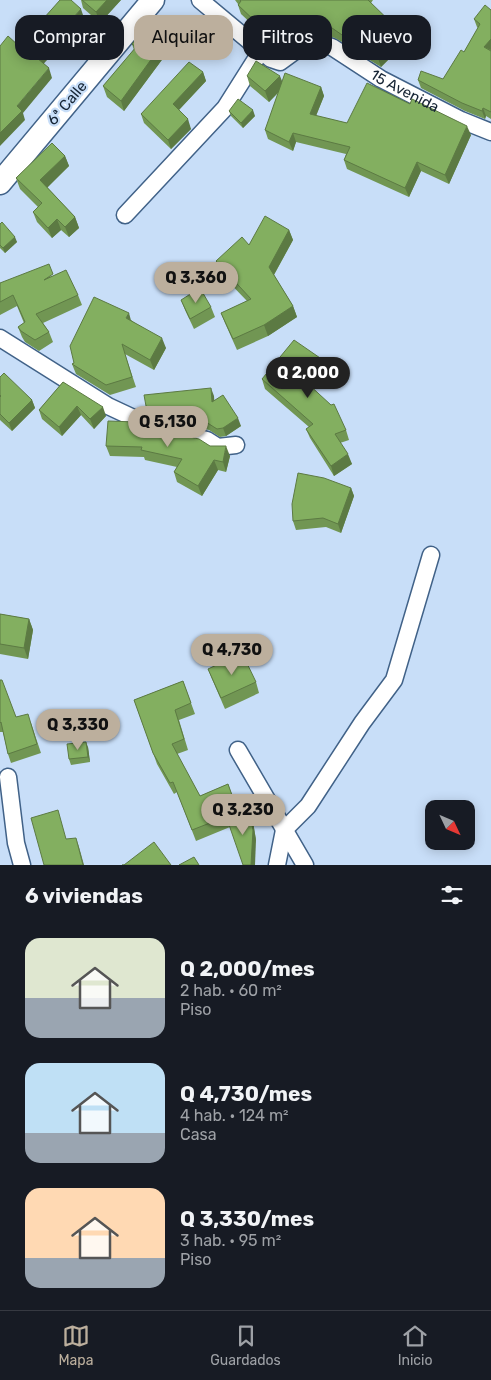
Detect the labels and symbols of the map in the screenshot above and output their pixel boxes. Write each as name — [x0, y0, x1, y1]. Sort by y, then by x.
street label: 15 Avenida — [367, 66, 442, 116]
street label: 6ª Calle — [43, 77, 91, 129]
pin: Q 3,360 — [150, 262, 242, 304]
pin: Q 2,000 — [262, 356, 354, 399]
pin: Q 5,130 — [122, 406, 214, 448]
pin: Q 4,730 — [186, 634, 278, 676]
pin: Q 3,330 — [32, 708, 124, 751]
pin: Q 3,230 — [197, 794, 289, 836]
north arrow — [425, 800, 475, 850]

